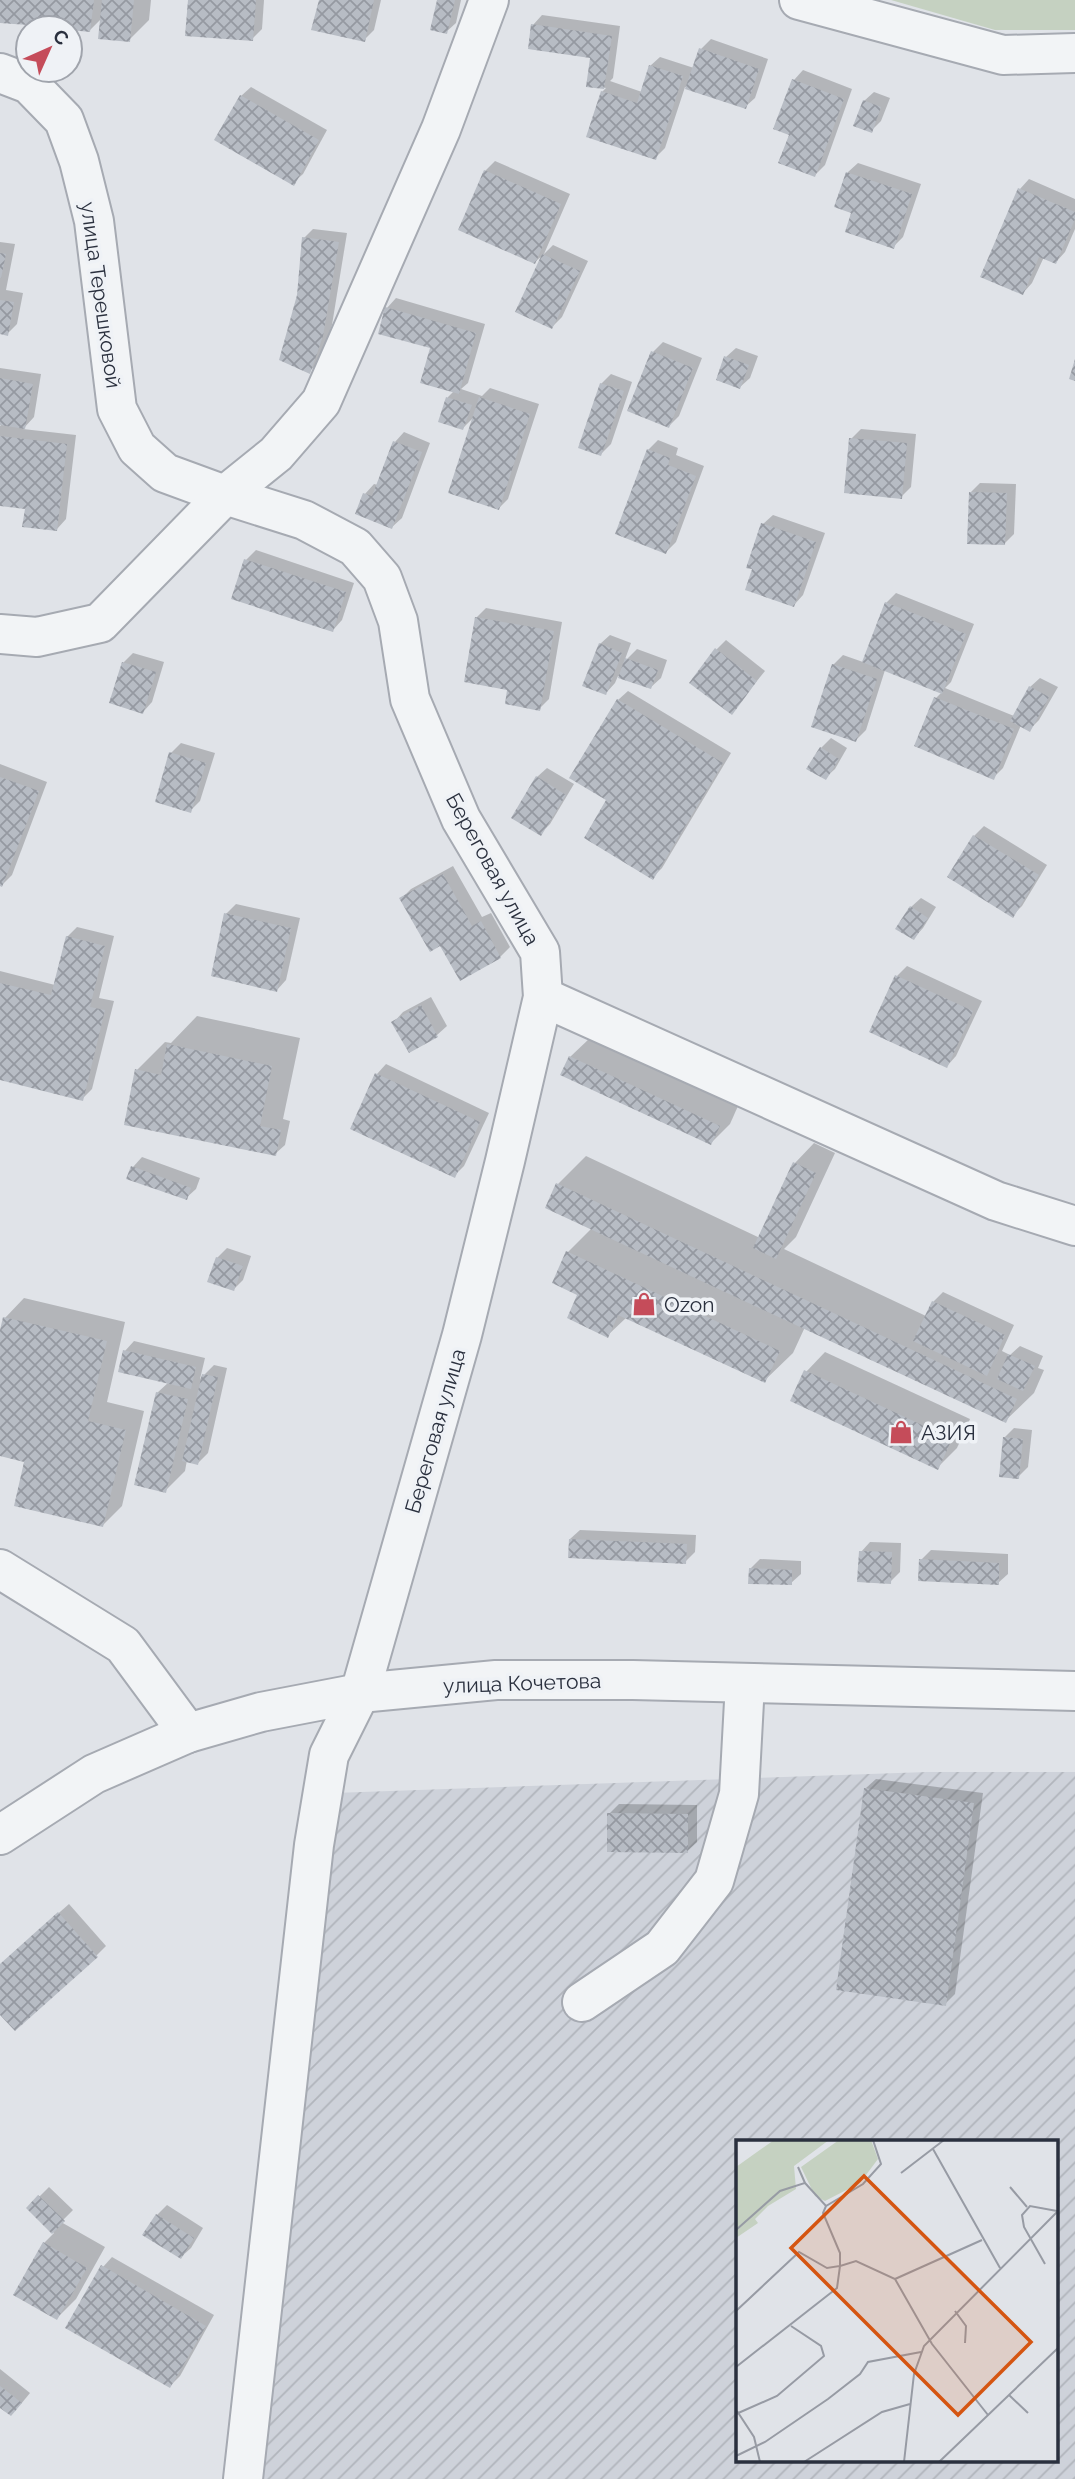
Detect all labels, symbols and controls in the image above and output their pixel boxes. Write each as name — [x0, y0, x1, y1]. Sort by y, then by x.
north arrow — [14, 14, 84, 84]
text: С — [49, 25, 73, 49]
street label: улица Терешковой — [76, 200, 126, 390]
street label: Береговая улица — [441, 789, 545, 949]
shop icon: Ozon — [630, 1290, 658, 1318]
place label: Ozon — [664, 1292, 715, 1317]
street label: Береговая улица — [400, 1346, 470, 1516]
shop icon: АЗИЯ — [887, 1418, 915, 1446]
place label: АЗИЯ — [921, 1420, 976, 1445]
street label: улица Кочетова — [442, 1668, 602, 1698]
inset map — [736, 2140, 1058, 2462]

